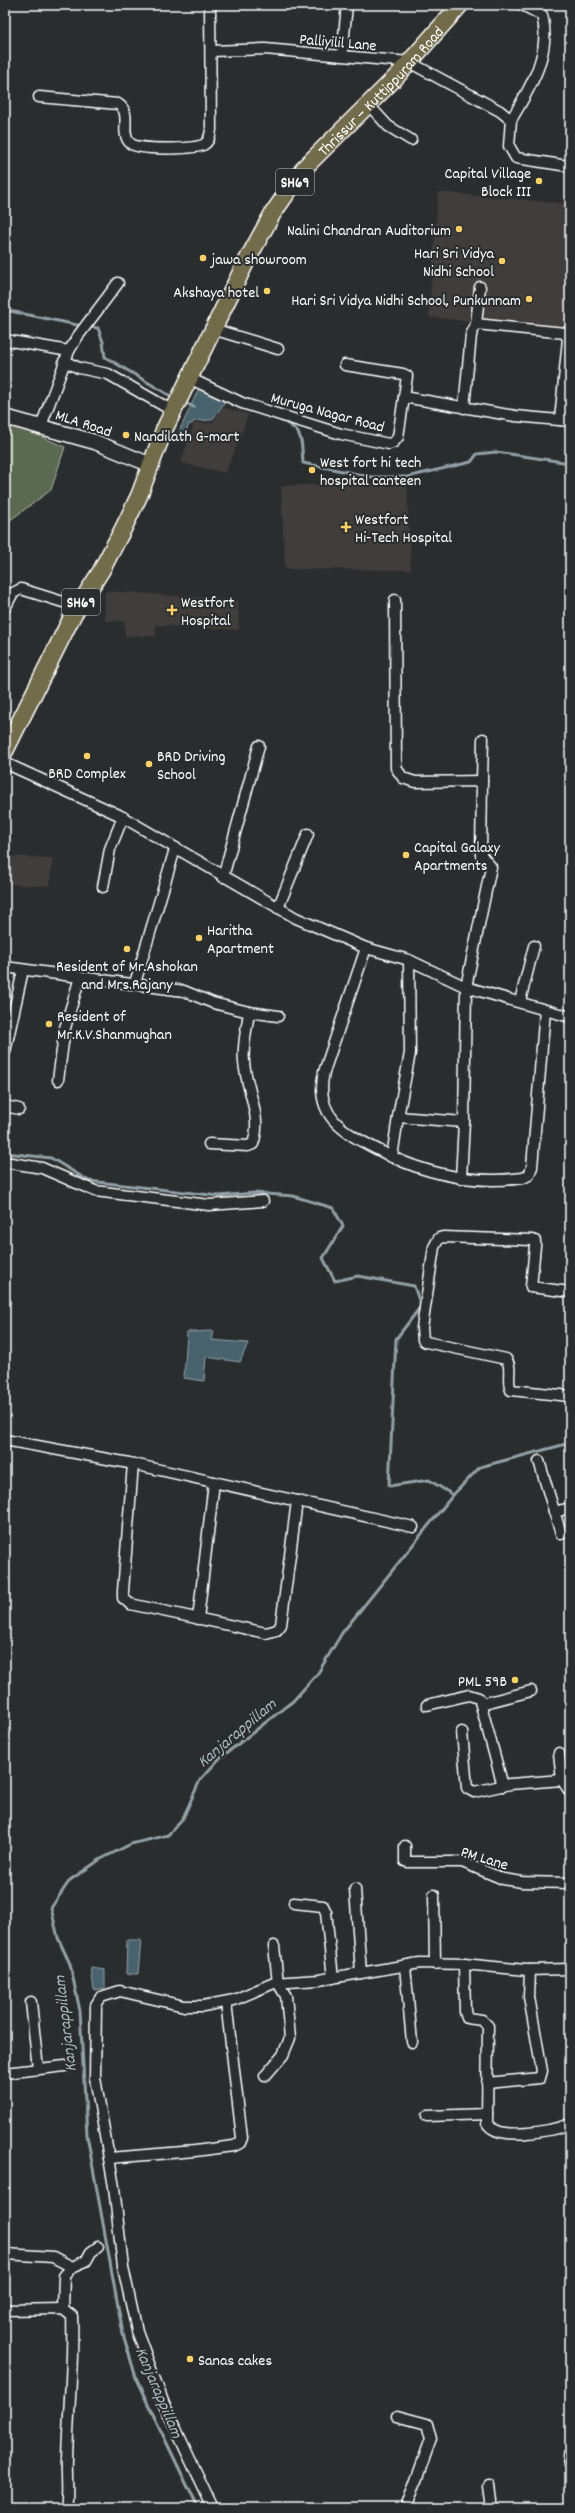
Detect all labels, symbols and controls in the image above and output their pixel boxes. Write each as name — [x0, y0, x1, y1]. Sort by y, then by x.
street label: Thrissur – Kuttippuram Road — [313, 22, 450, 162]
street label: Palliyilil Lane — [298, 29, 377, 58]
place label: Capital Village Block III — [445, 163, 531, 204]
road number: SH69 — [276, 169, 314, 195]
marker: Capital Village Block III — [534, 176, 544, 186]
place label: Nalini Chandran Auditorium — [287, 220, 451, 243]
marker: Nalini Chandran Auditorium — [454, 224, 464, 234]
place label: Hari Sri Vidya Nidhi School — [414, 243, 494, 284]
place label: jawa showroom — [209, 249, 307, 272]
marker: jawa showroom — [198, 253, 208, 263]
marker: Hari Sri Vidya Nidhi School — [497, 256, 507, 266]
place label: Akshaya hotel — [173, 282, 259, 305]
marker: Akshaya hotel — [262, 286, 272, 296]
place label: Hari Sri Vidya Nidhi School, Punkunnam — [291, 290, 521, 313]
marker: Hari Sri Vidya Nidhi School, Punkunnam — [524, 294, 534, 304]
street label: Muruga Nagar Road — [268, 387, 387, 440]
street label: MLA Road — [52, 404, 114, 444]
place label: Nandilath G-mart — [134, 426, 239, 449]
marker: Nandilath G-mart — [121, 430, 131, 440]
place label: West fort hi tech hospital canteen — [320, 452, 421, 493]
marker: West fort hi tech hospital canteen — [307, 465, 317, 475]
place label: Westfort Hi-Tech Hospital — [355, 509, 452, 550]
marker: Westfort Hi-Tech Hospital — [340, 521, 352, 533]
road number: SH69 — [62, 589, 100, 615]
place label: Westfort Hospital — [181, 592, 235, 633]
marker: Westfort Hospital — [166, 604, 178, 616]
place label: BRD Driving School — [157, 746, 225, 787]
marker: BRD Complex — [82, 751, 92, 761]
marker: BRD Driving School — [144, 759, 154, 769]
place label: BRD Complex — [48, 763, 126, 786]
place label: Capital Galaxy Apartments — [414, 837, 500, 878]
marker: Capital Galaxy Apartments — [401, 850, 411, 860]
place label: Haritha Apartment — [207, 920, 274, 961]
marker: Haritha Apartment — [194, 933, 204, 943]
marker: Resident of Mr.Ashokan and Mrs.Rajany — [122, 944, 132, 954]
place label: Resident of Mr.Ashokan and Mrs.Rajany — [56, 956, 198, 997]
place label: Resident of Mr.K.V.Shanmughan — [57, 1006, 172, 1047]
marker: Resident of Mr.K.V.Shanmughan — [44, 1019, 54, 1029]
place label: PML 59B — [458, 1671, 507, 1694]
marker: PML 59B — [510, 1675, 520, 1685]
water label: Kanjarappillam — [193, 1694, 283, 1775]
street label: PM Lane — [458, 1841, 511, 1878]
water label: Kanjarappillam — [49, 1974, 85, 2073]
water label: Kanjarappillam — [127, 2344, 187, 2443]
place label: Sanas cakes — [198, 2350, 272, 2373]
marker: Sanas cakes — [185, 2354, 195, 2364]

